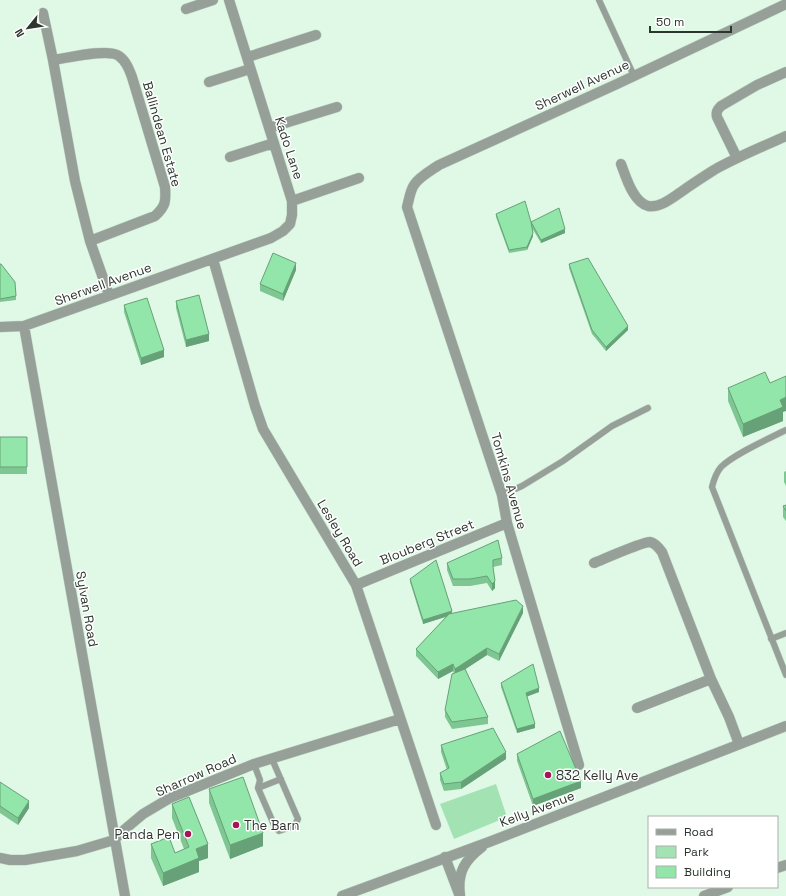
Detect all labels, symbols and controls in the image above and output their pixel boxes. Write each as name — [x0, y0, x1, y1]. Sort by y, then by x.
north arrow — [8, 8, 48, 48]
scale bar — [650, 8, 731, 34]
text: 50 m — [656, 14, 684, 30]
text: N — [11, 26, 27, 40]
street label: Sherwell Avenue — [532, 56, 632, 114]
street label: Ballindean Estate — [139, 79, 185, 189]
street label: Kado Lane — [271, 114, 307, 182]
street label: Sherwell Avenue — [52, 259, 154, 309]
street label: Tomkins Avenue — [487, 431, 531, 531]
street label: Lesley Road — [313, 496, 367, 570]
street label: Blouberg Street — [377, 515, 477, 569]
street label: Sylvan Road — [72, 570, 102, 648]
street label: Sharrow Road — [153, 750, 239, 800]
place label: 832 Kelly Ave — [556, 767, 638, 784]
marker: 832 Kelly Ave — [543, 770, 553, 780]
street label: Kelly Avenue — [497, 787, 577, 831]
legend — [648, 816, 778, 888]
place label: The Barn — [244, 817, 300, 834]
marker: The Barn — [231, 820, 241, 830]
text: Road — [684, 824, 713, 840]
place label: Panda Pen — [114, 826, 180, 843]
marker: Panda Pen — [183, 829, 193, 839]
text: Park — [684, 844, 709, 860]
text: Building — [684, 864, 731, 880]

